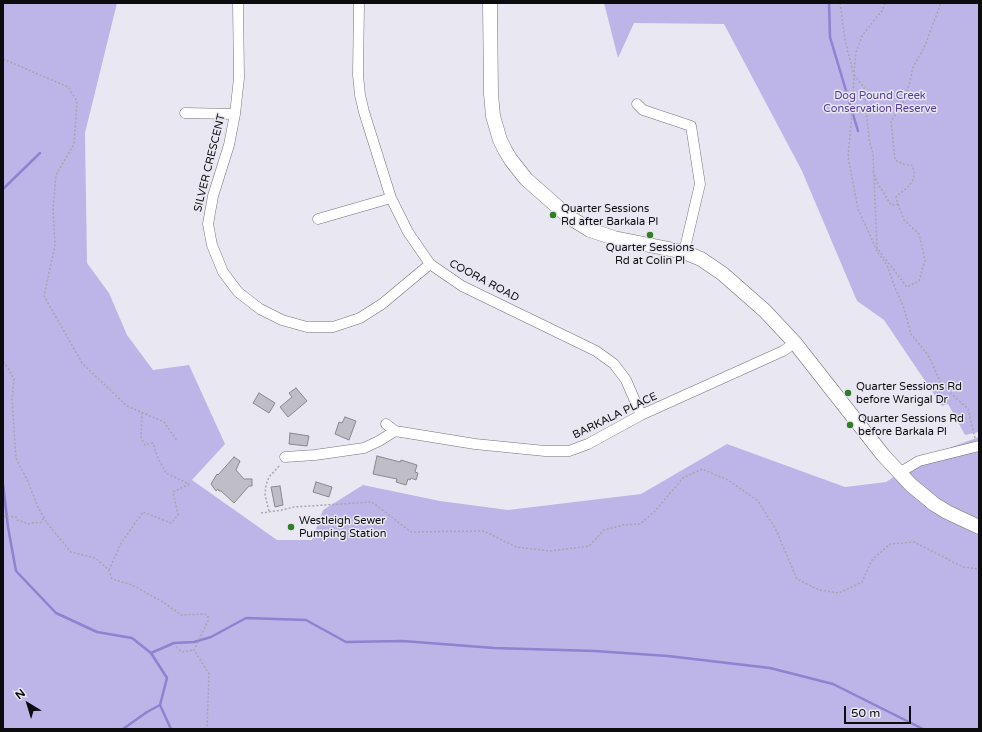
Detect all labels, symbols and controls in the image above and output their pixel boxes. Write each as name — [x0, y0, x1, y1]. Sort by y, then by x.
park label: Dog Pound Creek Conservation Reserve — [823, 89, 937, 115]
street label: SILVER CRESCENT — [191, 113, 229, 213]
place label: Quarter Sessions Rd after Barkala Pl — [561, 202, 658, 228]
marker: Quarter Sessions Rd after Barkala Pl — [548, 210, 558, 220]
marker: Quarter Sessions Rd at Colin Pl — [645, 230, 655, 240]
place label: Quarter Sessions Rd at Colin Pl — [606, 241, 694, 267]
street label: COORA ROAD — [447, 257, 521, 305]
place label: Quarter Sessions Rd before Warigal Dr — [856, 380, 962, 406]
marker: Quarter Sessions Rd before Warigal Dr — [843, 388, 853, 398]
street label: BARKALA PLACE — [571, 390, 659, 442]
place label: Quarter Sessions Rd before Barkala Pl — [858, 412, 964, 438]
marker: Quarter Sessions Rd before Barkala Pl — [845, 420, 855, 430]
place label: Westleigh Sewer Pumping Station — [299, 514, 386, 540]
marker: Westleigh Sewer Pumping Station — [286, 522, 296, 532]
north arrow — [8, 684, 48, 724]
text: N — [13, 686, 28, 702]
scale bar — [846, 698, 913, 724]
text: 50 m — [851, 706, 880, 720]

